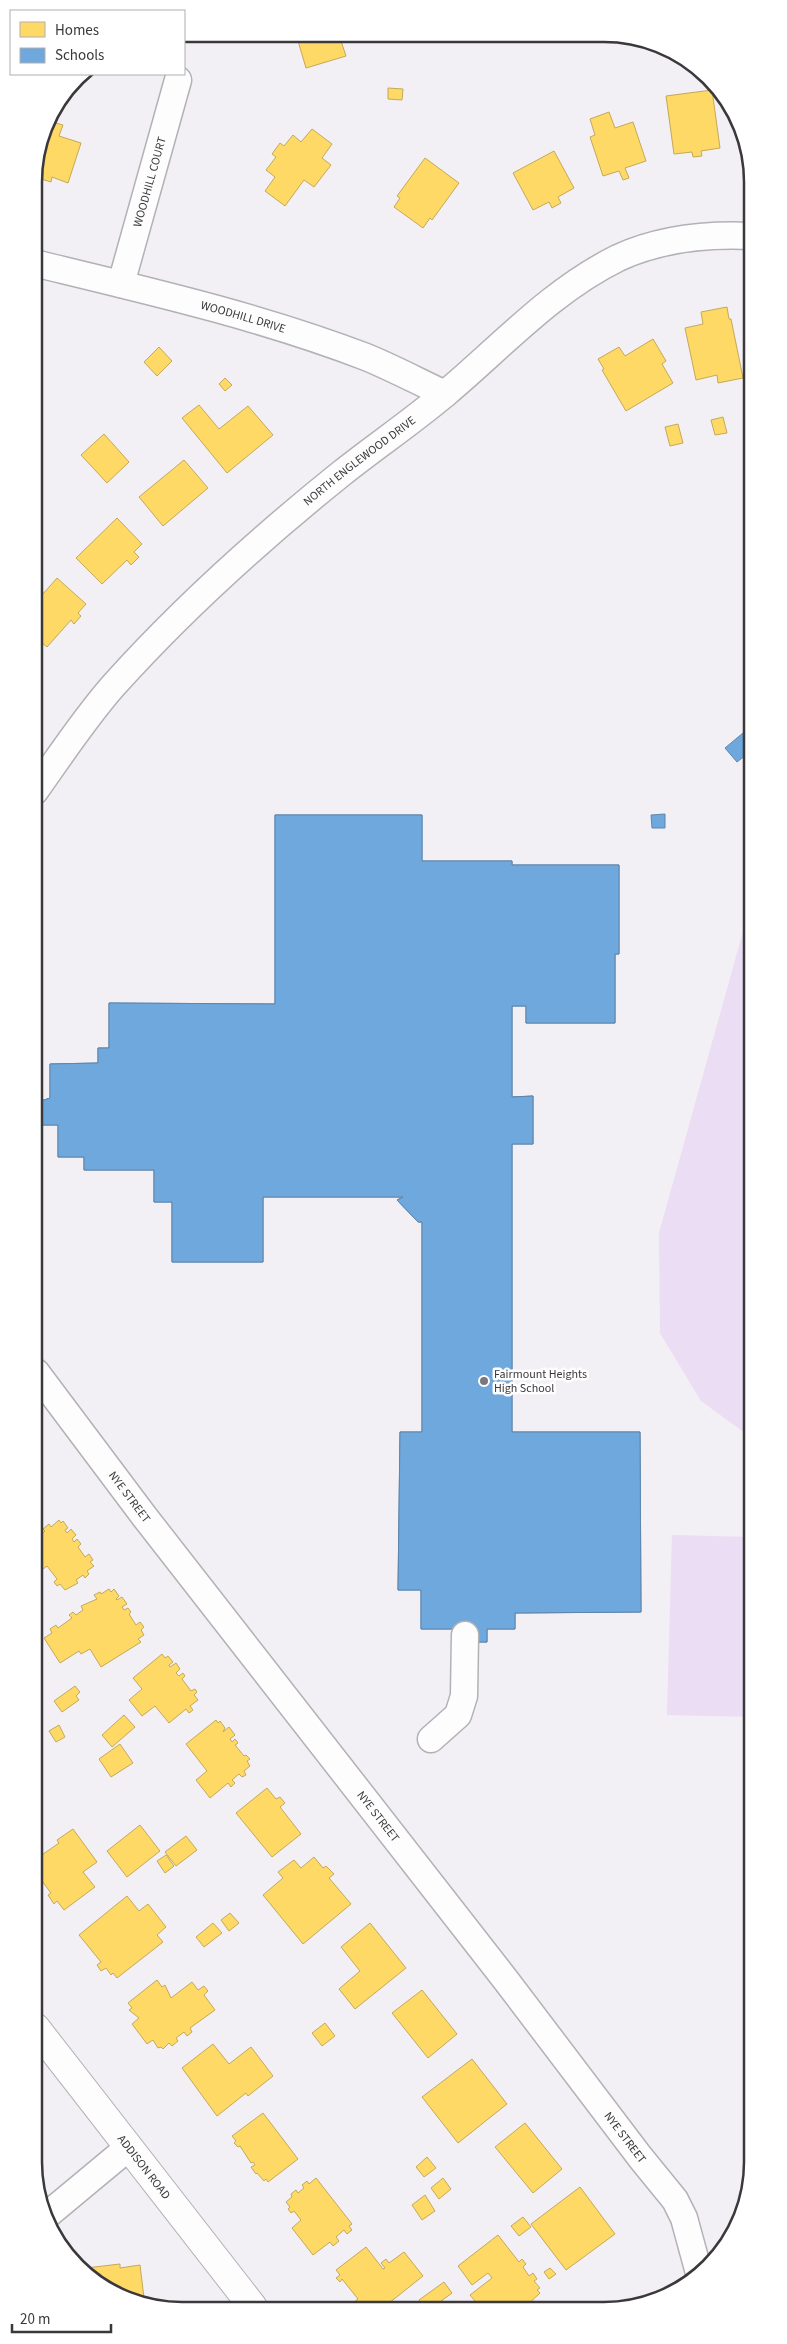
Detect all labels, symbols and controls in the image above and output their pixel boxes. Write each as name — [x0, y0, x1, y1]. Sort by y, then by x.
legend — [10, 10, 185, 75]
text: Homes — [55, 20, 99, 41]
text: Schools — [55, 45, 104, 66]
street label: WOODHILL COURT — [129, 134, 170, 229]
street label: WOODHILL DRIVE — [199, 296, 288, 337]
street label: NORTH ENGLEWOOD DRIVE — [300, 412, 419, 510]
place label: Fairmount Heights High School — [494, 1366, 587, 1397]
marker: Fairmount Heights High School — [478, 1375, 490, 1387]
street label: NYE STREET — [105, 1467, 155, 1527]
street label: NYE STREET — [353, 1787, 404, 1846]
street label: NYE STREET — [600, 2108, 651, 2167]
street label: ADDISON ROAD — [114, 2131, 175, 2203]
scale bar — [12, 2302, 111, 2334]
text: 20 m — [20, 2309, 50, 2330]

